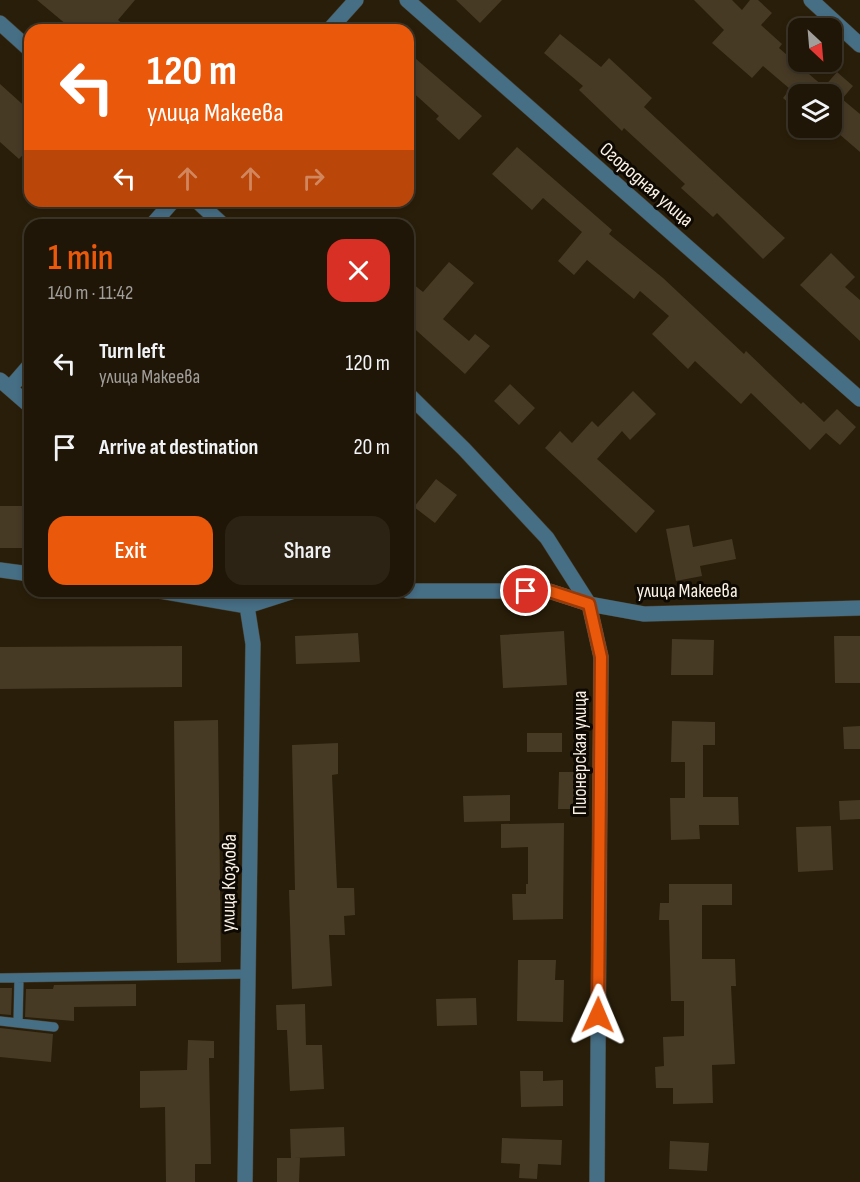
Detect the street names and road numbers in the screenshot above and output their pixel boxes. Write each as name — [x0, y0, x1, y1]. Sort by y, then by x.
street label: Огородная улица — [595, 137, 698, 232]
street label: улица Макеева — [636, 579, 738, 603]
street label: Пионерская улица — [568, 691, 592, 815]
street label: улица Козлова — [216, 834, 242, 932]

